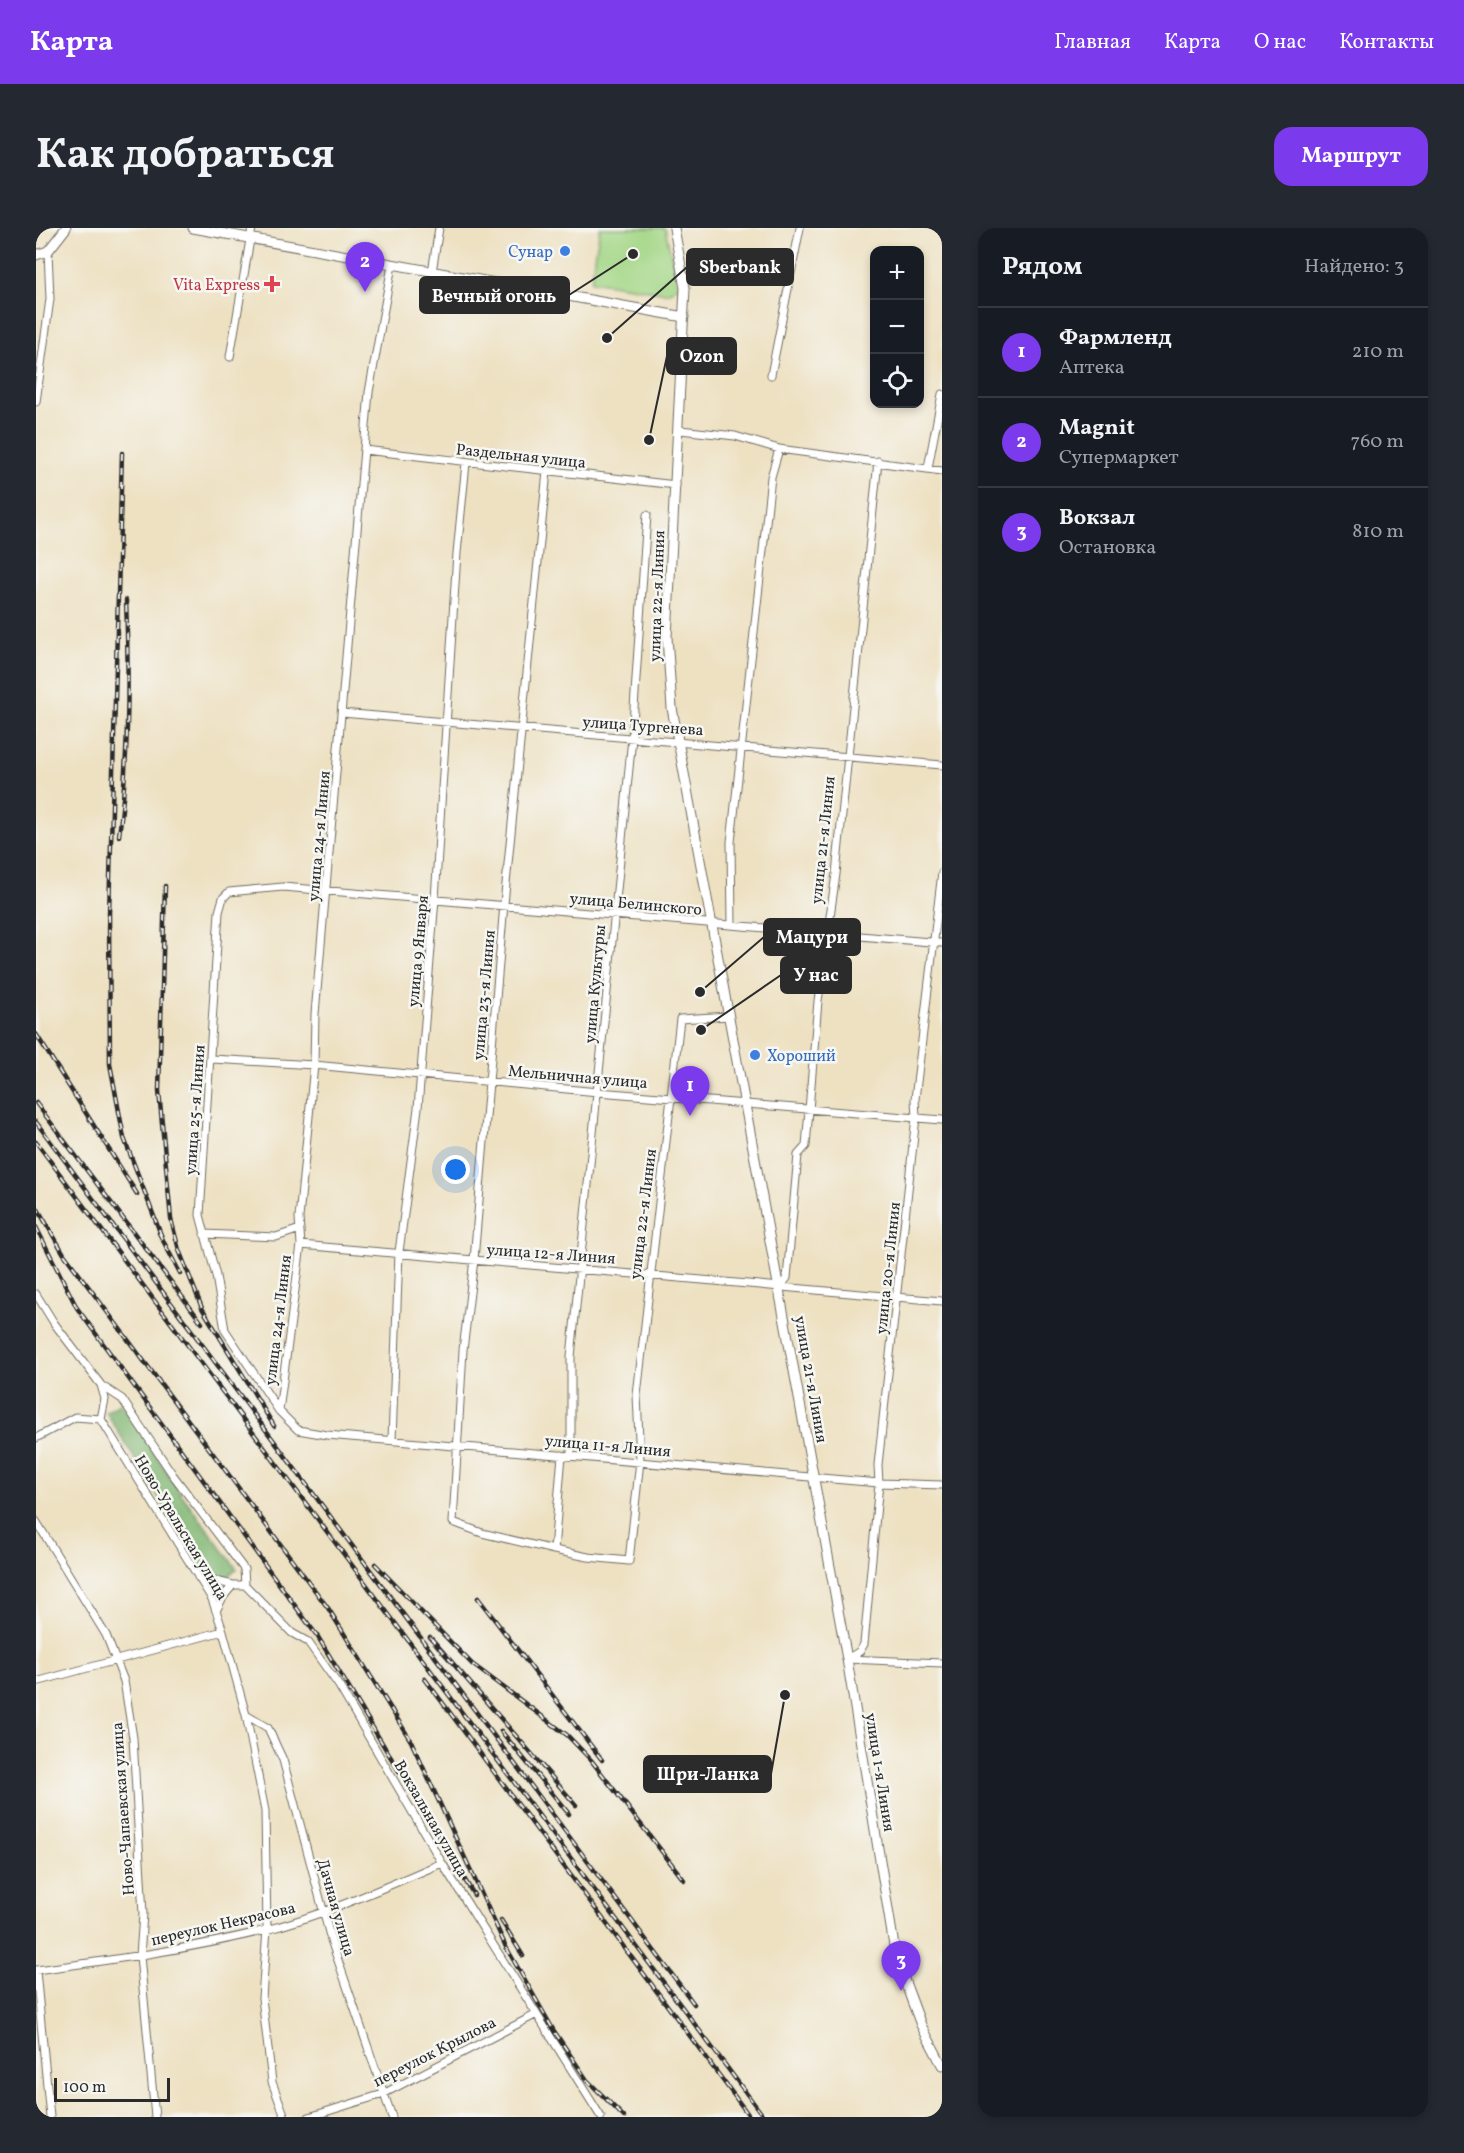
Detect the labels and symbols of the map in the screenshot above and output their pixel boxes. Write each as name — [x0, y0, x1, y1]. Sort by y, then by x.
pin: 2 — [346, 242, 384, 292]
place label: Сунар — [508, 242, 553, 264]
marker: Сунар — [558, 244, 572, 258]
callout: Sberbank — [687, 249, 793, 285]
text: Sberbank — [699, 256, 781, 281]
place label: Vita Express — [173, 275, 260, 297]
marker: Vita Express — [265, 277, 279, 291]
callout: Вечный огонь — [420, 277, 569, 313]
text: Вечный огонь — [432, 285, 556, 310]
callout: Ozon — [667, 338, 736, 374]
text: Ozon — [680, 345, 724, 370]
street label: Раздельная улица — [455, 439, 587, 475]
street label: улица 22-я Линия — [645, 530, 671, 662]
street label: улица Тургенева — [581, 712, 704, 742]
street label: улица 24-я Линия — [303, 770, 337, 903]
street label: улица 21-я Линия — [806, 775, 842, 905]
street label: улица Белинского — [569, 888, 703, 922]
street label: улица 9 Января — [403, 894, 435, 1008]
callout: Мацури — [764, 919, 860, 955]
street label: улица Культуры — [580, 924, 612, 1044]
text: Мацури — [776, 926, 848, 951]
street label: улица 23-я Линия — [468, 929, 502, 1061]
callout: У нас — [781, 957, 851, 993]
text: У нас — [793, 964, 839, 989]
street label: улица 25-я Линия — [180, 1044, 212, 1176]
place label: Хороший — [767, 1046, 836, 1068]
marker: Хороший — [748, 1048, 762, 1062]
street label: Мельничная улица — [507, 1061, 649, 1095]
pin: 1 — [670, 1066, 710, 1116]
street label: улица 22-я Линия — [625, 1148, 663, 1281]
your location — [441, 1155, 470, 1184]
street label: улица 20-я Линия — [871, 1201, 907, 1335]
street label: улица 12-я Линия — [486, 1240, 616, 1270]
street label: улица 24-я Линия — [260, 1254, 298, 1387]
street label: улица 21-я Линия — [788, 1314, 832, 1445]
street label: улица 11-я Линия — [544, 1431, 672, 1463]
street label: Ново-Уральская улица — [128, 1451, 232, 1605]
street label: улица 1-я Линия — [859, 1711, 899, 1833]
street label: Ново-Чапаевская улица — [107, 1721, 141, 1896]
street label: Вокзальная улица — [388, 1756, 473, 1882]
callout: Шри-Ланка — [644, 1756, 771, 1792]
text: Шри-Ланка — [657, 1763, 759, 1788]
street label: Дачная улица — [311, 1856, 360, 1959]
street label: переулок Некрасова — [149, 1898, 298, 1952]
pin: 3 — [882, 1942, 920, 1991]
street label: переулок Крылова — [370, 2012, 500, 2093]
scale bar — [54, 2075, 170, 2102]

